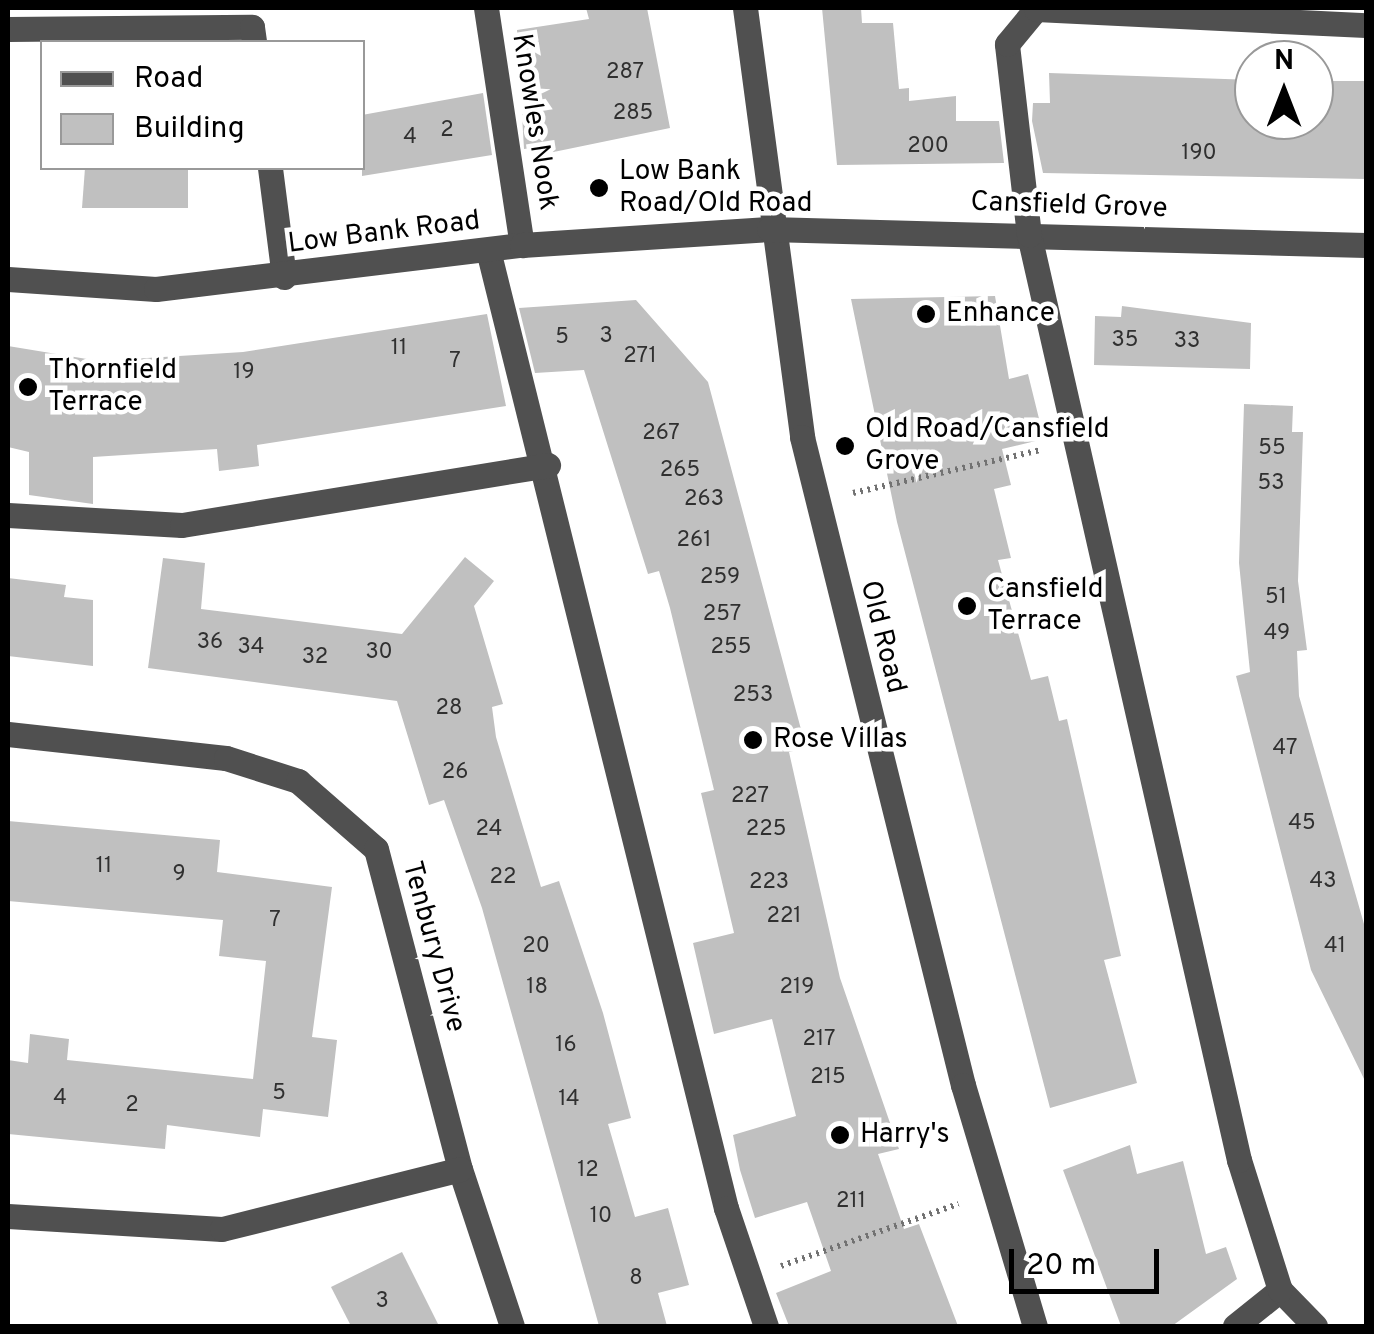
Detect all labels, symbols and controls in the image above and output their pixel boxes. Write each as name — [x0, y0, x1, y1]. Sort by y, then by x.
street label: Knowles Nook — [503, 31, 565, 213]
legend — [40, 40, 365, 170]
north arrow — [1234, 40, 1334, 140]
text: N — [1274, 44, 1294, 80]
house number: 287 — [606, 60, 644, 86]
text: Road — [134, 61, 203, 98]
house number: 285 — [613, 101, 653, 127]
text: Building — [134, 111, 245, 148]
house number: 2 — [440, 118, 454, 144]
house number: 4 — [403, 125, 417, 151]
house number: 200 — [907, 134, 949, 160]
house number: 190 — [1181, 141, 1217, 167]
place label: Low Bank Road/Old Road — [619, 155, 812, 221]
marker: Low Bank Road/Old Road — [588, 177, 610, 199]
street label: Cansfield Grove — [970, 186, 1168, 226]
street label: Low Bank Road — [286, 205, 482, 261]
place label: Enhance — [946, 297, 1055, 331]
marker: Enhance — [915, 303, 937, 325]
house number: 3 — [599, 324, 613, 350]
house number: 5 — [555, 325, 569, 351]
house number: 35 — [1112, 328, 1138, 354]
house number: 33 — [1174, 329, 1200, 355]
house number: 11 — [391, 336, 407, 362]
house number: 271 — [623, 344, 657, 370]
house number: 7 — [449, 349, 461, 375]
place label: Thornfield Terrace — [48, 354, 177, 420]
house number: 19 — [233, 360, 255, 386]
marker: Thornfield Terrace — [17, 376, 39, 398]
place label: Old Road/Cansfield Grove — [865, 413, 1109, 479]
house number: 267 — [642, 421, 680, 447]
marker: Old Road/Cansfield Grove — [834, 435, 856, 457]
house number: 55 — [1258, 436, 1286, 462]
house number: 265 — [660, 458, 700, 484]
house number: 53 — [1258, 471, 1284, 497]
house number: 263 — [684, 487, 724, 513]
house number: 261 — [677, 528, 711, 554]
house number: 259 — [700, 565, 740, 591]
place label: Cansfield Terrace — [987, 573, 1103, 639]
street label: Old Road — [852, 577, 912, 697]
house number: 51 — [1265, 585, 1287, 611]
marker: Cansfield Terrace — [956, 595, 978, 617]
house number: 257 — [703, 602, 741, 628]
house number: 49 — [1264, 621, 1290, 647]
house number: 36 — [197, 630, 223, 656]
house number: 34 — [238, 635, 264, 661]
house number: 255 — [711, 635, 751, 661]
house number: 30 — [365, 640, 393, 666]
house number: 32 — [302, 645, 328, 671]
house number: 253 — [733, 683, 773, 709]
house number: 28 — [436, 696, 462, 722]
place label: Rose Villas — [773, 723, 909, 757]
marker: Rose Villas — [742, 729, 764, 751]
house number: 47 — [1273, 736, 1297, 762]
house number: 26 — [442, 760, 468, 786]
house number: 227 — [731, 784, 769, 810]
house number: 45 — [1288, 811, 1316, 837]
house number: 24 — [476, 817, 502, 843]
house number: 225 — [746, 817, 786, 843]
house number: 11 — [96, 854, 112, 880]
street label: Tenbury Drive — [394, 858, 472, 1036]
house number: 9 — [172, 862, 186, 888]
house number: 22 — [490, 865, 516, 891]
house number: 43 — [1310, 869, 1336, 895]
house number: 223 — [749, 870, 789, 896]
house number: 221 — [766, 904, 802, 930]
house number: 7 — [269, 908, 281, 934]
house number: 20 — [522, 934, 550, 960]
house number: 41 — [1324, 934, 1346, 960]
house number: 18 — [526, 975, 548, 1001]
house number: 219 — [780, 975, 814, 1001]
house number: 217 — [802, 1027, 836, 1053]
house number: 16 — [555, 1033, 577, 1059]
house number: 215 — [810, 1065, 846, 1091]
house number: 5 — [272, 1081, 286, 1107]
house number: 4 — [53, 1086, 67, 1112]
house number: 14 — [558, 1087, 580, 1113]
house number: 2 — [125, 1093, 139, 1119]
place label: Harry's — [860, 1118, 950, 1152]
marker: Harry's — [829, 1124, 851, 1146]
house number: 12 — [577, 1158, 599, 1184]
house number: 211 — [836, 1189, 866, 1215]
house number: 10 — [590, 1204, 612, 1230]
scale bar — [1014, 1229, 1164, 1291]
text: 20 m — [1026, 1248, 1096, 1285]
house number: 8 — [629, 1266, 643, 1292]
house number: 3 — [375, 1289, 389, 1315]

